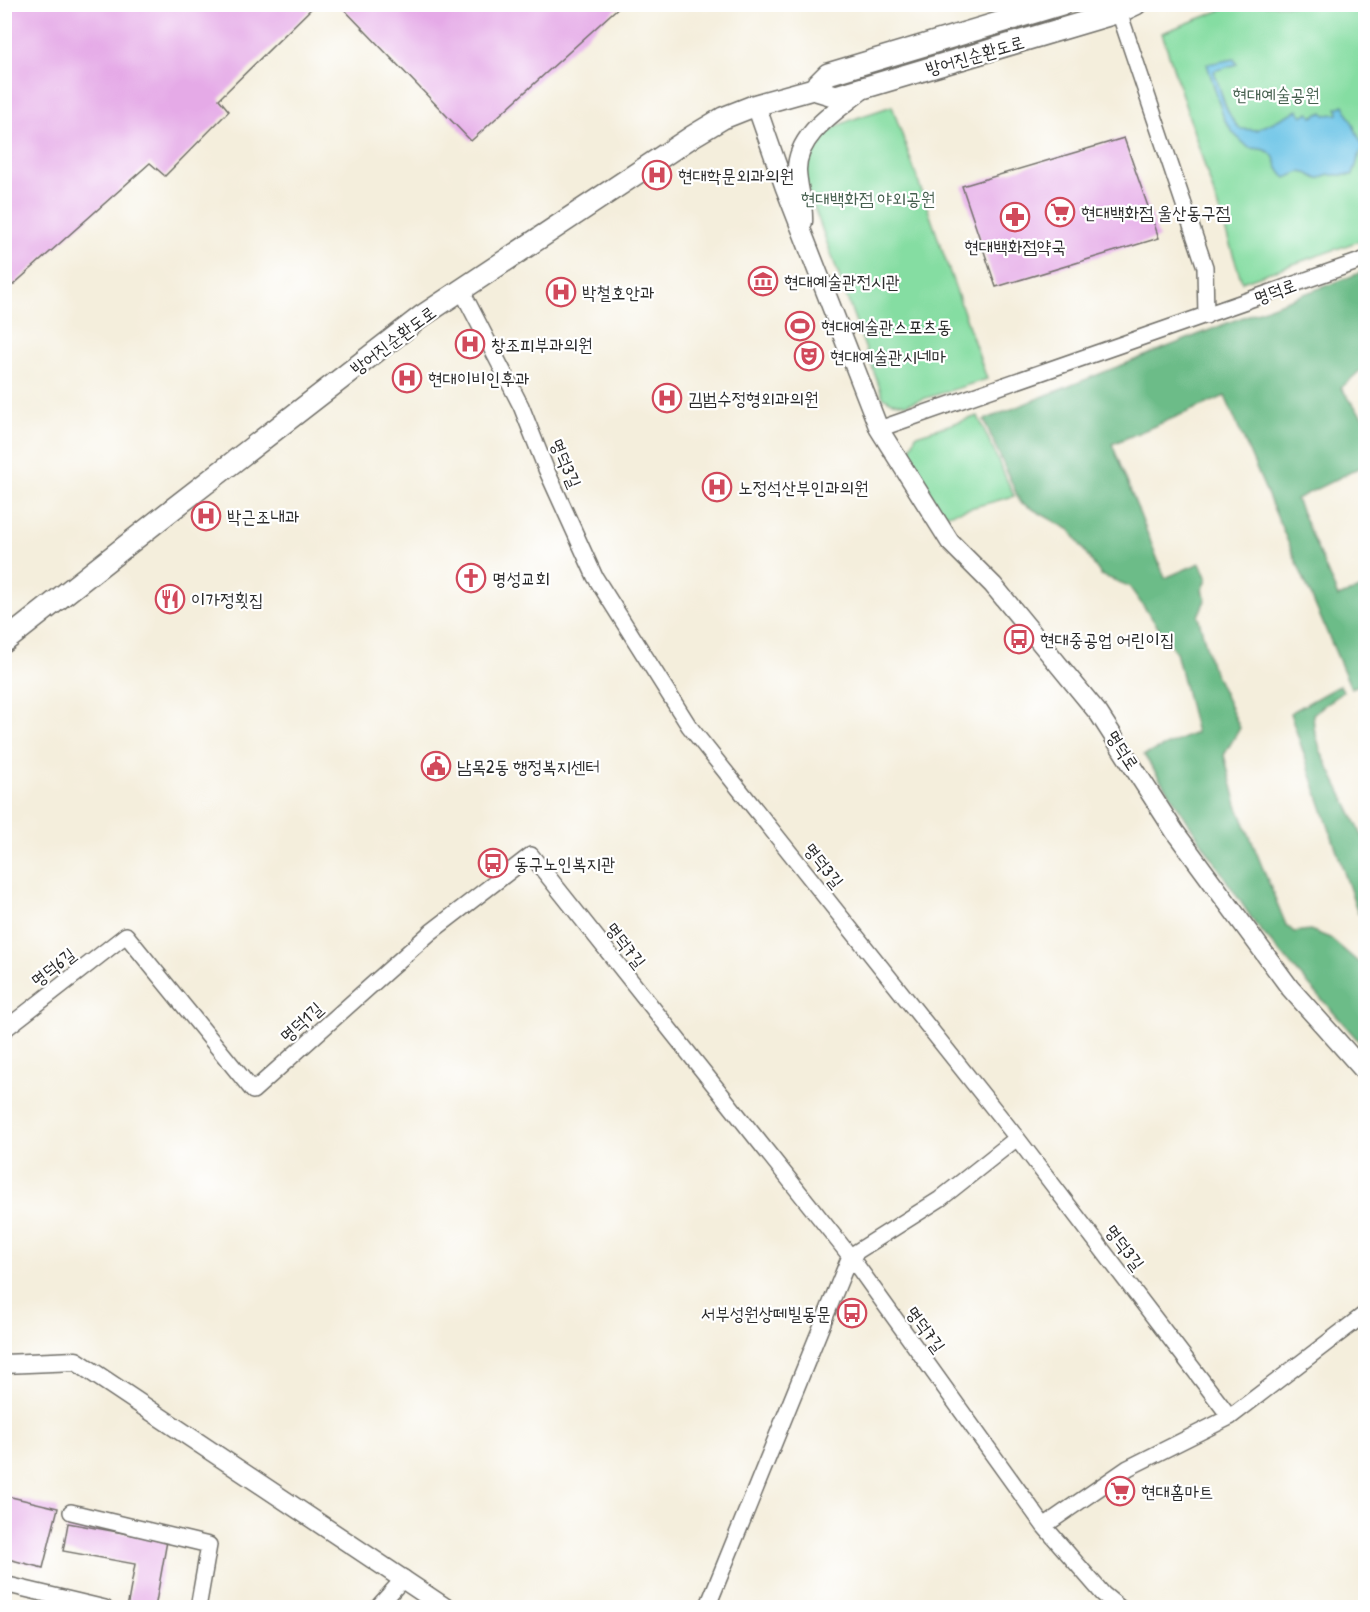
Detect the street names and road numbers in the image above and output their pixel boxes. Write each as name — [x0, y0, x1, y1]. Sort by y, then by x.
street label: 방어진순환도로 — [923, 29, 1027, 81]
street label: 명덕로 — [1250, 272, 1300, 310]
street label: 방어진순환도로 — [345, 300, 441, 380]
street label: 명덕3길 — [544, 434, 588, 492]
street label: 명덕로 — [1101, 725, 1145, 775]
street label: 명덕3길 — [798, 837, 850, 893]
street label: 명덕7길 — [600, 917, 652, 974]
street label: 명덕6길 — [25, 941, 81, 992]
street label: 명덕1길 — [274, 996, 328, 1048]
street label: 명덕3길 — [1100, 1219, 1151, 1276]
street label: 명덕7길 — [900, 1300, 952, 1358]

